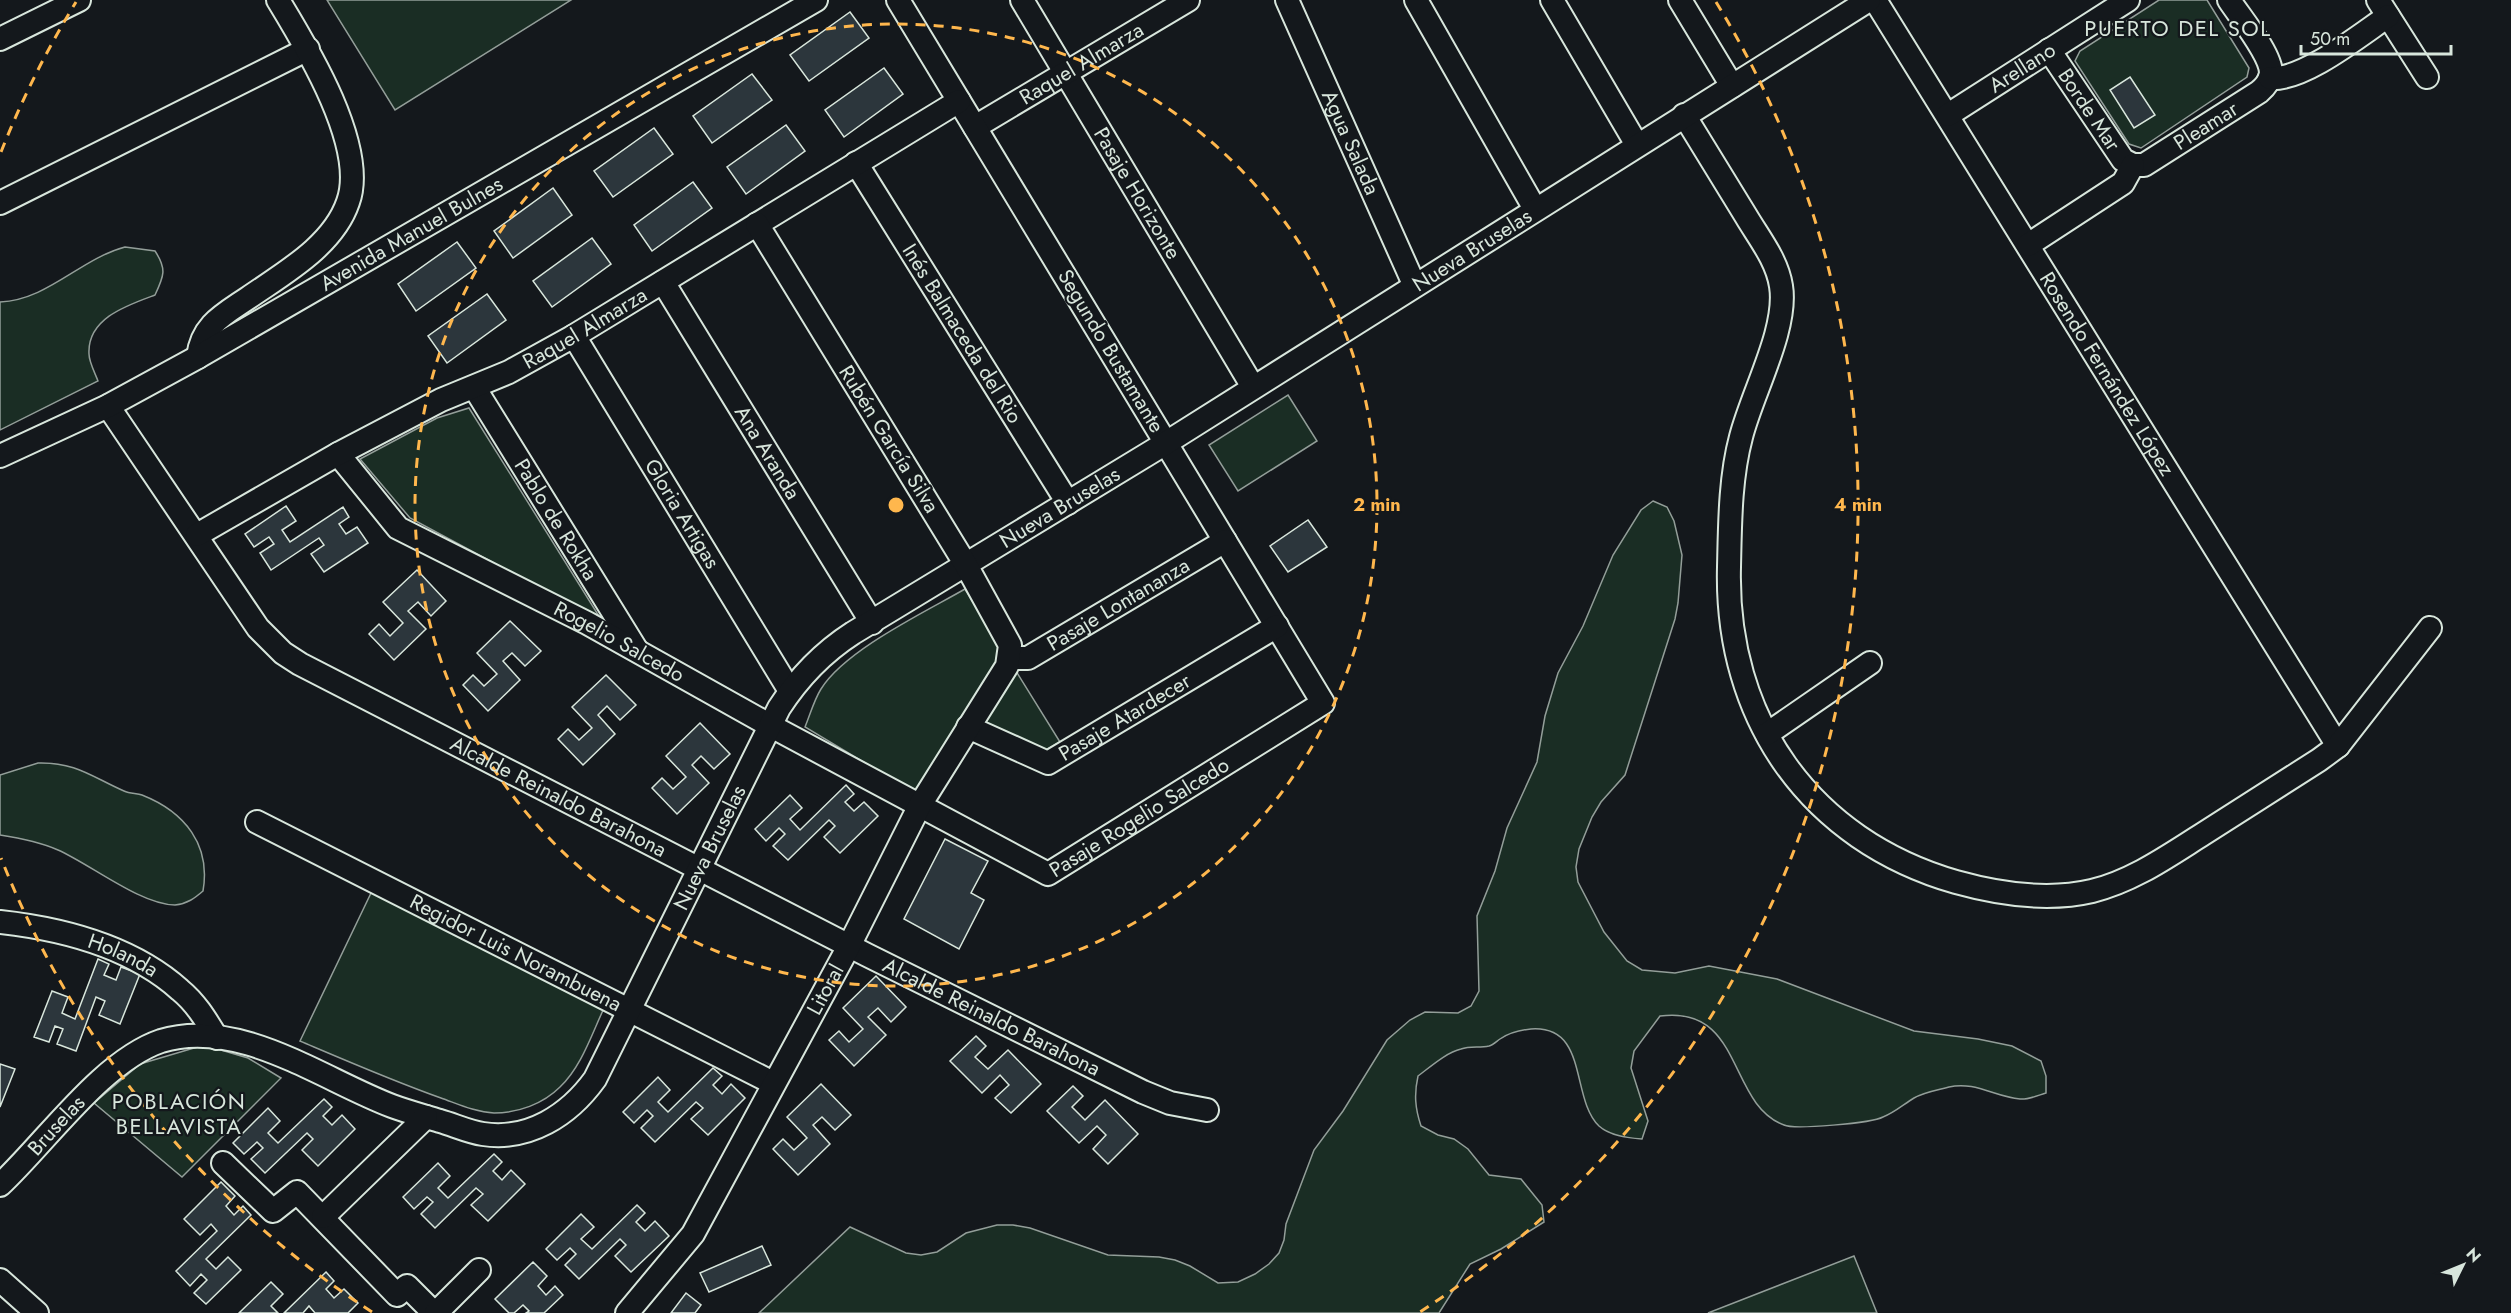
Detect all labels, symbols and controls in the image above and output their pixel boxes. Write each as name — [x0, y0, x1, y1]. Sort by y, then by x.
district label: PUERTO DEL SOL — [2084, 12, 2272, 44]
street label: Raquel Almarza — [1014, 15, 1149, 112]
scale bar — [2301, 18, 2451, 56]
text: 50 m — [2310, 26, 2350, 52]
street label: Arellano — [1983, 35, 2061, 100]
street label: Borde Mar — [2051, 62, 2128, 158]
street label: Agua Salada — [1314, 85, 1387, 200]
street label: Pleamar — [2168, 94, 2245, 157]
street label: Pasaje Horizonte — [1086, 122, 1188, 265]
street label: Avenida Manuel Bulnes — [315, 169, 508, 298]
street label: Nueva Bruselas — [1406, 201, 1538, 299]
street label: Inés Balmaceda del Rio — [895, 238, 1030, 429]
street label: Segundo Bustamante — [1050, 264, 1172, 439]
street label: Rosendo Fernández López — [2032, 266, 2182, 482]
street label: Raquel Almarza — [517, 280, 653, 377]
street label: Rubén García Silva — [831, 359, 947, 519]
street label: Ana Aranda — [727, 400, 808, 505]
street label: Pablo de Rokha — [507, 453, 605, 586]
street label: Gloria Artigas — [637, 453, 727, 574]
street label: Nueva Bruselas — [994, 459, 1126, 556]
text: 2 min — [1353, 492, 1401, 518]
text: 4 min — [1834, 492, 1882, 518]
centre of rings — [886, 495, 906, 515]
street label: Pasaje Lontananza — [1041, 550, 1195, 658]
street label: Rogelio Salcedo — [549, 594, 690, 690]
street label: Pasaje Atardecer — [1053, 666, 1197, 768]
street label: Alcalde Reinaldo Barahona — [445, 729, 672, 865]
street label: Pasaje Rogelio Salcedo — [1043, 750, 1235, 885]
street label: Nueva Bruselas — [666, 780, 753, 915]
street label: Regidor Luis Norambuena — [405, 887, 627, 1019]
street label: Holanda — [84, 926, 164, 984]
street label: Alcalde Reinaldo Barahona — [878, 950, 1106, 1084]
street label: Litoral — [799, 959, 851, 1020]
district label: POBLACIÓN BELLAVISTA — [112, 1085, 246, 1142]
street label: Bruselas — [21, 1088, 92, 1162]
north arrow — [2433, 1235, 2493, 1295]
text: N — [2461, 1243, 2486, 1268]

